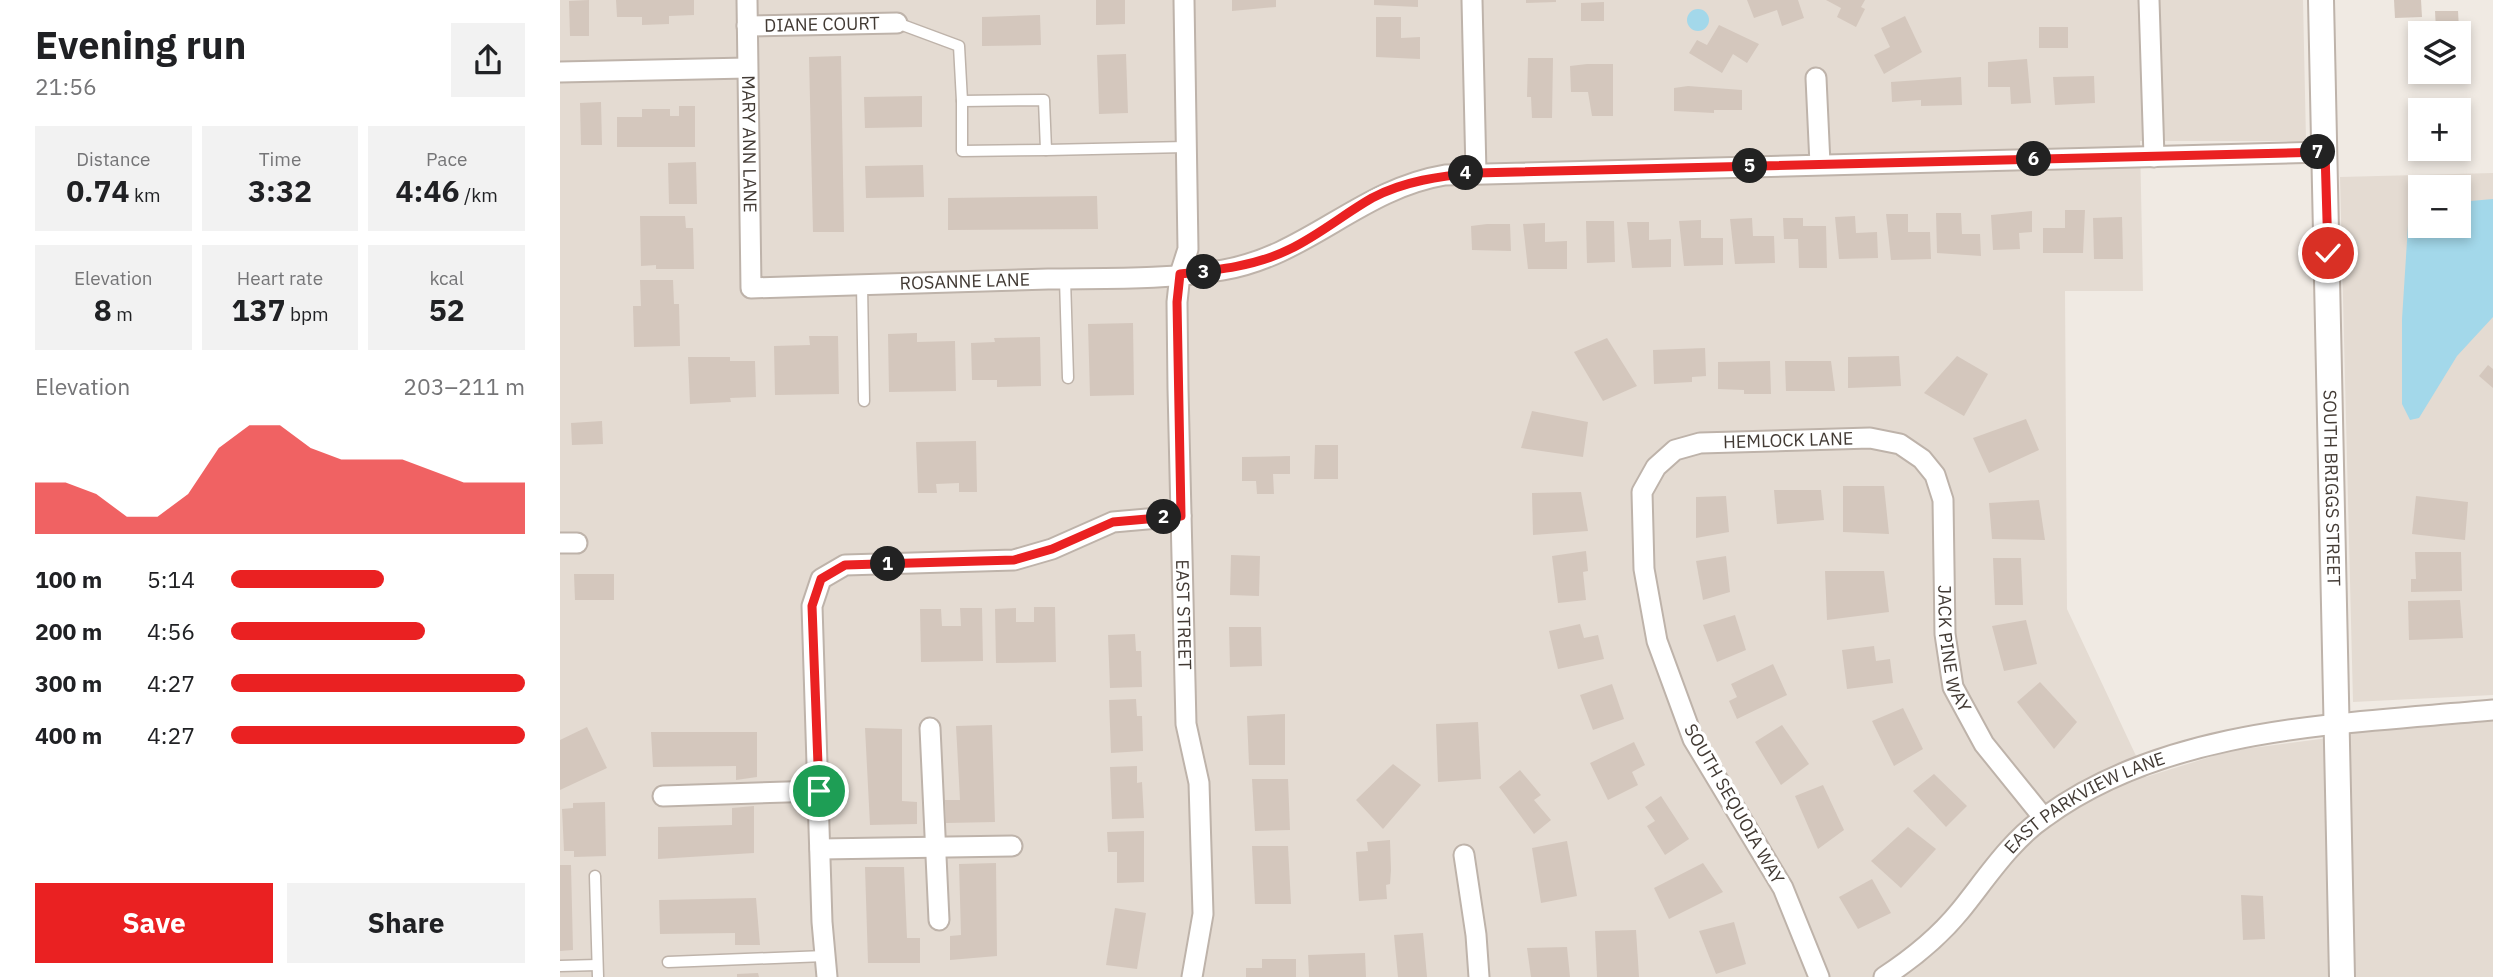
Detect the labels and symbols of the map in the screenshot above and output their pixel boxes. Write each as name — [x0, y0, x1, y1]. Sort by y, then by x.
street label: DIANE COURT — [764, 11, 880, 37]
street label: MARY ANN LANE — [737, 75, 762, 213]
pin: 7 — [2300, 134, 2336, 170]
pin: 6 — [2016, 142, 2052, 176]
pin: 5 — [1732, 148, 1768, 184]
pin: 4 — [1448, 156, 1483, 190]
pin — [2298, 223, 2358, 283]
pin: 3 — [1186, 254, 1222, 290]
street label: ROSANNE LANE — [899, 268, 1030, 294]
street label: SOUTH BRIGGS STREET — [2318, 389, 2346, 586]
street label: HEMLOCK LANE — [1723, 426, 1854, 453]
pin: 2 — [1146, 500, 1182, 534]
pin: 1 — [870, 546, 906, 582]
street label: EAST STREET — [1171, 559, 1197, 670]
street label: JACK PINE WAY — [1933, 585, 1977, 717]
street label: SOUTH SEQUOIA WAY — [1679, 719, 1790, 888]
street label: EAST PARKVIEW LANE — [1999, 746, 2168, 858]
pin — [789, 761, 849, 821]

